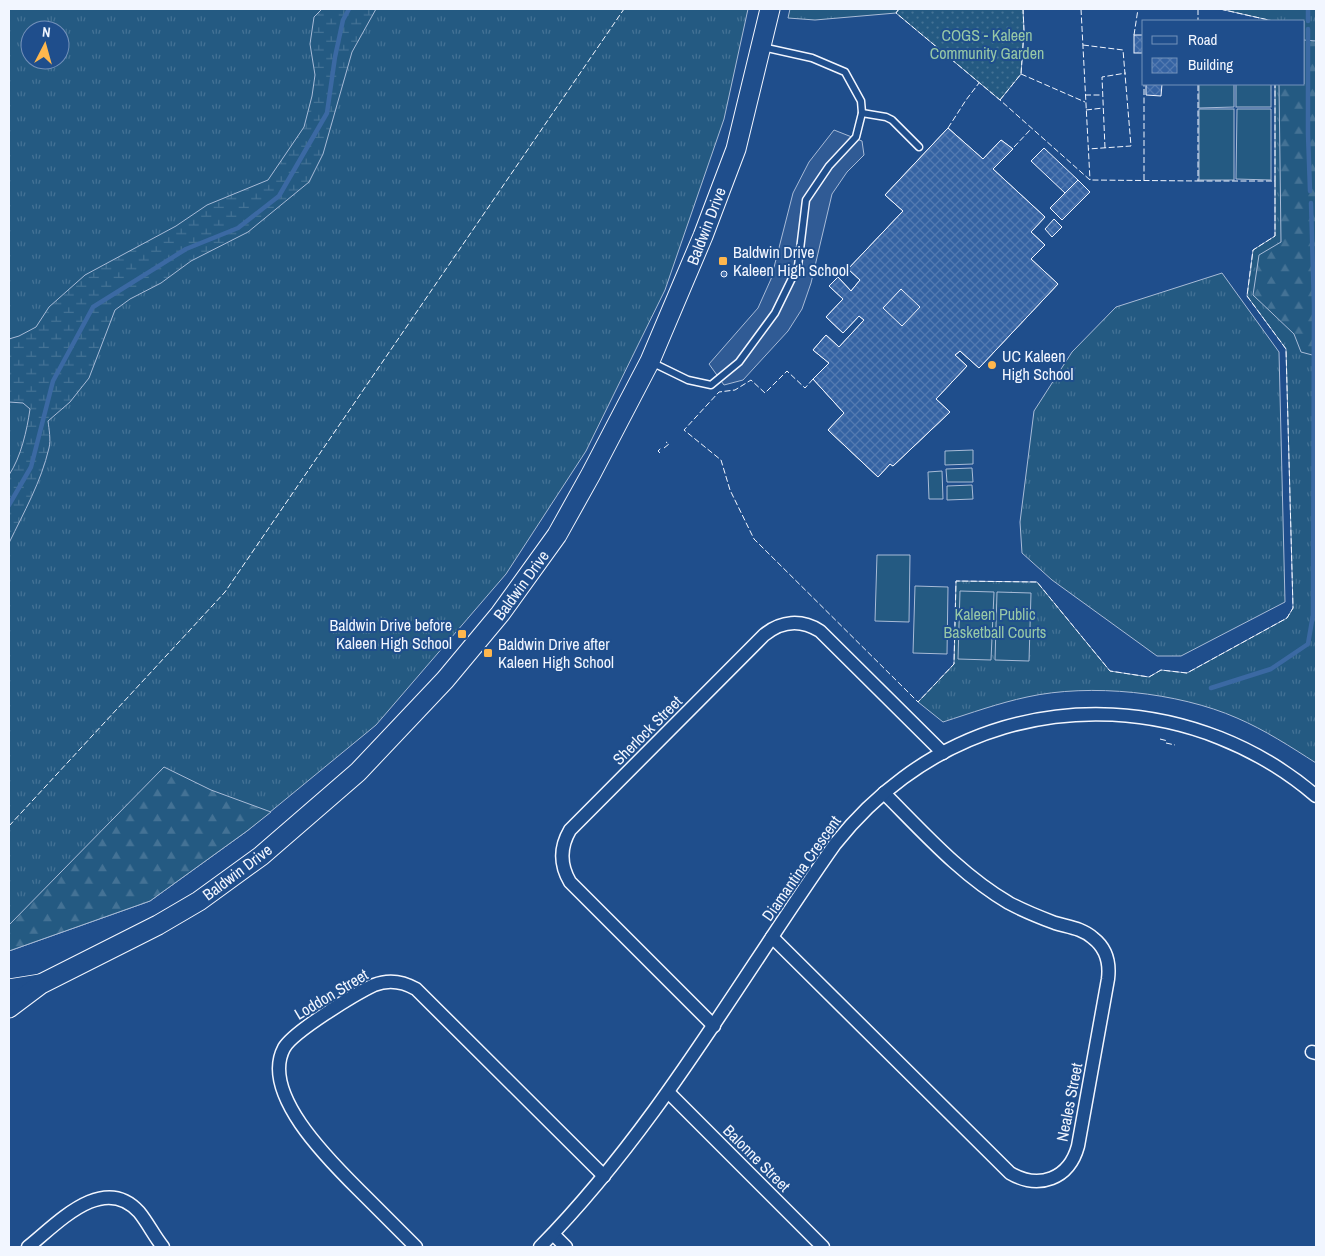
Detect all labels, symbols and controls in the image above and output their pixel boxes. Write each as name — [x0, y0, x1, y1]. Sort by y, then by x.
north arrow — [20, 20, 70, 70]
legend — [1142, 20, 1305, 85]
text: N — [41, 23, 51, 41]
park label: COGS - Kaleen Community Garden — [930, 24, 1044, 64]
text: Road — [1188, 29, 1217, 50]
text: Building — [1188, 54, 1233, 75]
street label: Baldwin Drive — [681, 184, 731, 268]
place label: Baldwin Drive Kaleen High School — [733, 241, 849, 281]
marker: Baldwin Drive Kaleen High School — [717, 255, 729, 267]
place label: UC Kaleen High School — [1002, 345, 1074, 385]
marker: UC Kaleen High School — [986, 359, 998, 371]
street label: Baldwin Drive — [488, 545, 554, 625]
park label: Kaleen Public Basketball Courts — [944, 603, 1046, 643]
place label: Baldwin Drive before Kaleen High School — [329, 614, 452, 654]
marker: Baldwin Drive before Kaleen High School — [456, 628, 468, 640]
place label: Baldwin Drive after Kaleen High School — [498, 633, 614, 673]
marker: Baldwin Drive after Kaleen High School — [482, 647, 494, 659]
street label: Sherlock Street — [608, 690, 687, 769]
street label: Diamantina Crescent — [756, 811, 846, 925]
street label: Baldwin Drive — [198, 839, 276, 905]
street label: Loddon Street — [290, 963, 372, 1025]
street label: Neales Street — [1051, 1061, 1087, 1143]
street label: Balonne Street — [719, 1120, 796, 1197]

